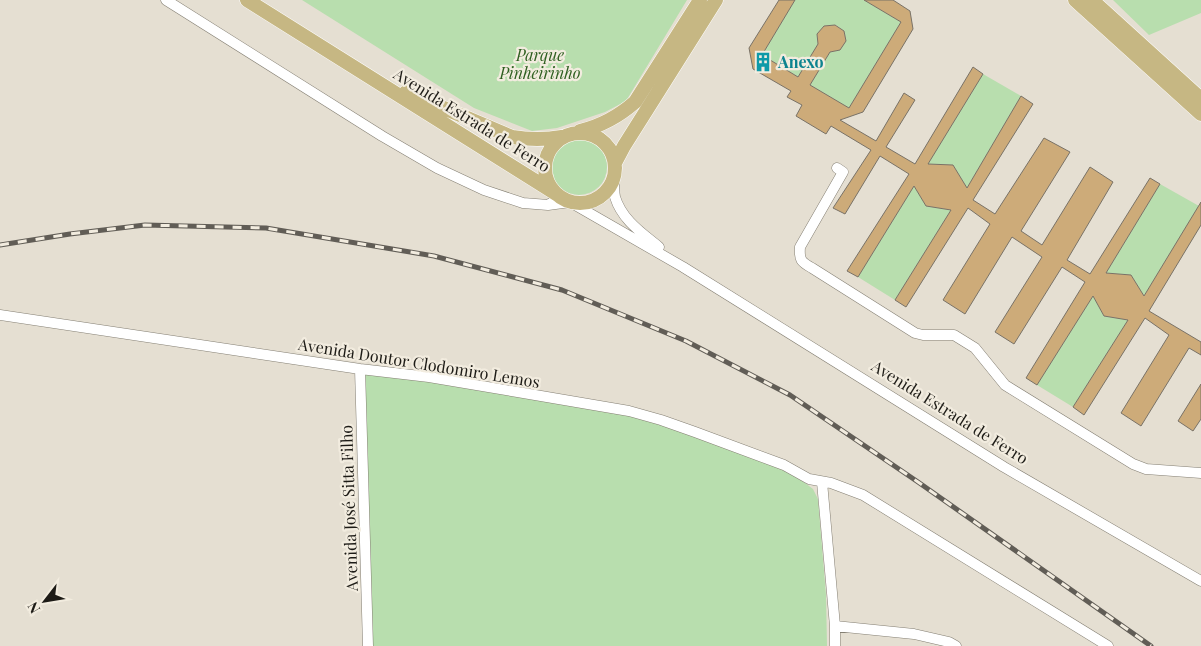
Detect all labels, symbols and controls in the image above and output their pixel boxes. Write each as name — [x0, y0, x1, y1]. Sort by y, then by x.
park label: Parque Pinheirinho — [498, 44, 581, 83]
building icon: Anexo — [752, 51, 774, 73]
place label: Anexo — [777, 51, 824, 72]
street label: Avenida Estrada de Ferro — [389, 62, 555, 176]
street label: Avenida Doutor Clodomiro Lemos — [296, 333, 541, 392]
street label: Avenida Estrada de Ferro — [867, 354, 1033, 468]
street label: Avenida José Sitta Filho — [335, 424, 362, 593]
north arrow — [20, 576, 70, 626]
text: N — [23, 599, 44, 617]

